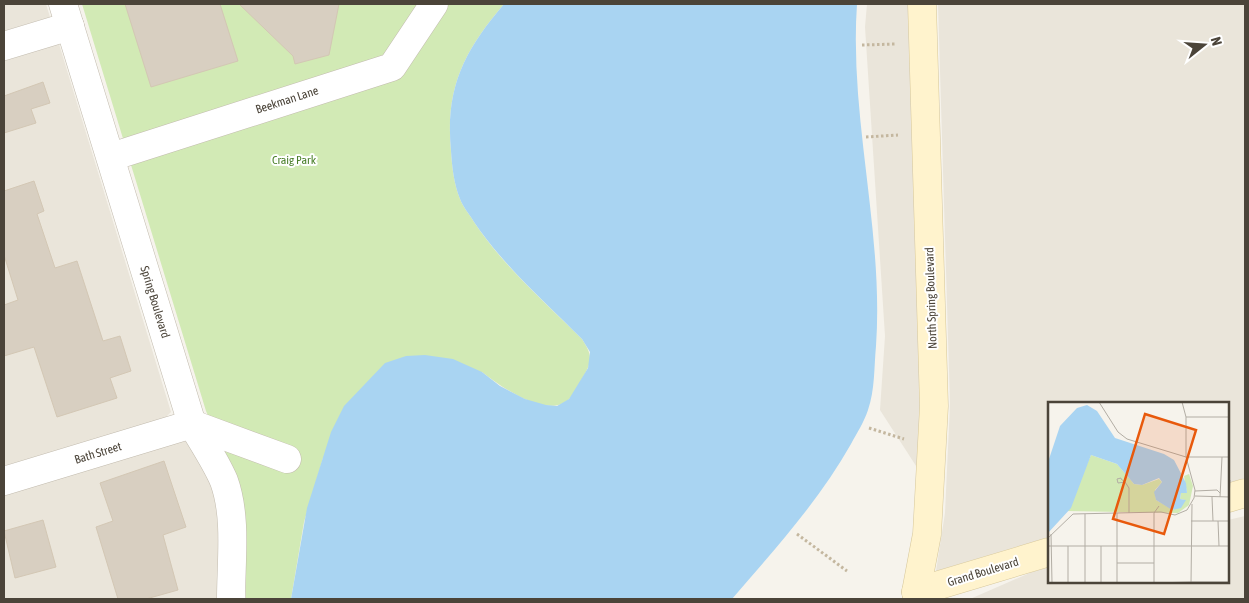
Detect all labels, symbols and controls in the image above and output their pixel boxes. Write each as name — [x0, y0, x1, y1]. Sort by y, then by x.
north arrow — [1179, 20, 1229, 70]
text: N — [1208, 35, 1225, 47]
street label: Beekman Lane — [254, 83, 320, 117]
park label: Craig Park — [272, 153, 317, 167]
street label: North Spring Boulevard — [922, 247, 940, 349]
street label: Spring Boulevard — [137, 264, 173, 340]
inset map — [1048, 402, 1229, 583]
street label: Bath Street — [73, 439, 124, 467]
street label: Grand Boulevard — [946, 555, 1020, 589]

